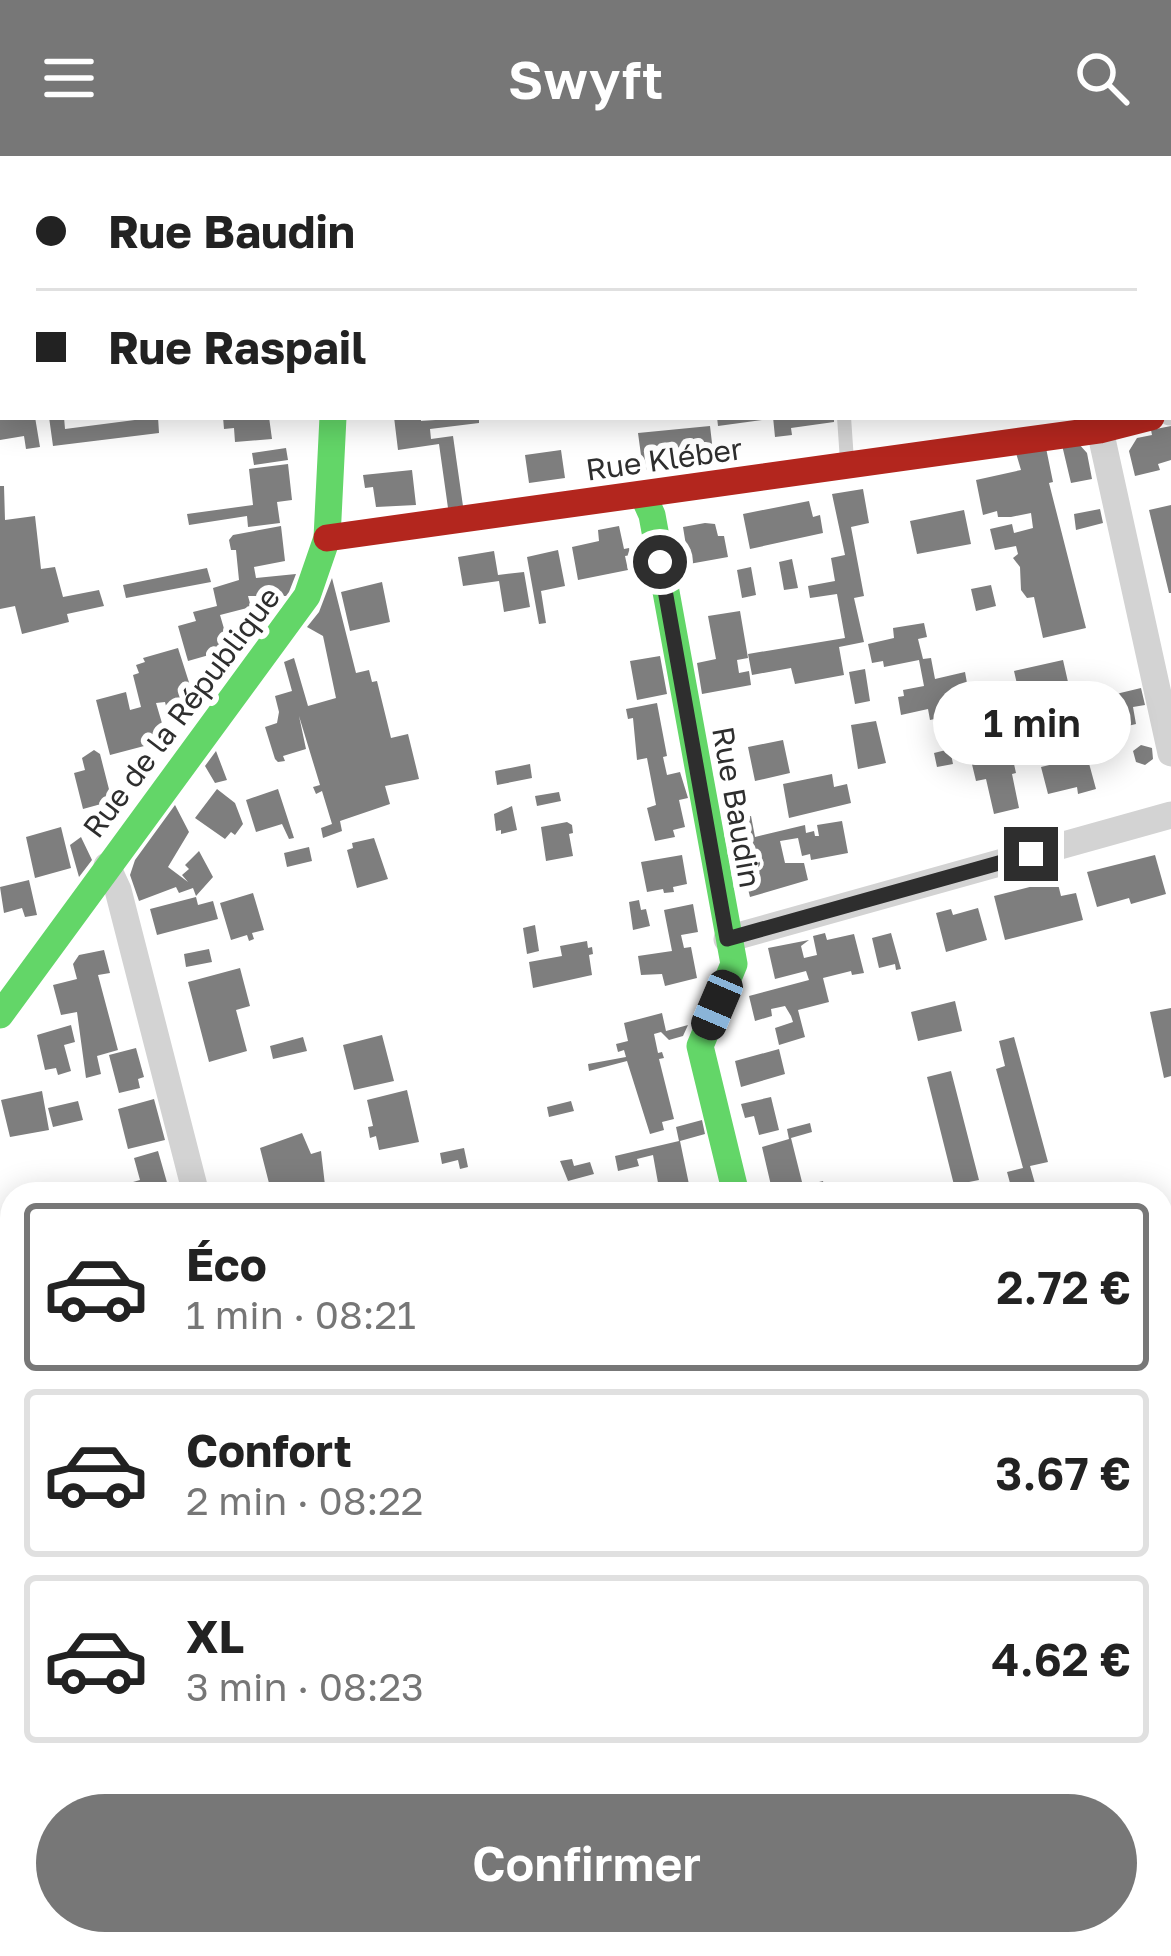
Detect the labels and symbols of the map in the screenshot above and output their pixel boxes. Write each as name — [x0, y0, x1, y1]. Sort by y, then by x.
street label: Rue Kléber — [584, 430, 745, 488]
route start — [633, 535, 687, 589]
street label: Rue de la République — [75, 580, 287, 844]
callout: 1 min — [932, 680, 1130, 764]
street label: Rue Baudin — [705, 724, 769, 890]
route end — [1004, 827, 1058, 881]
car — [686, 965, 748, 1045]

